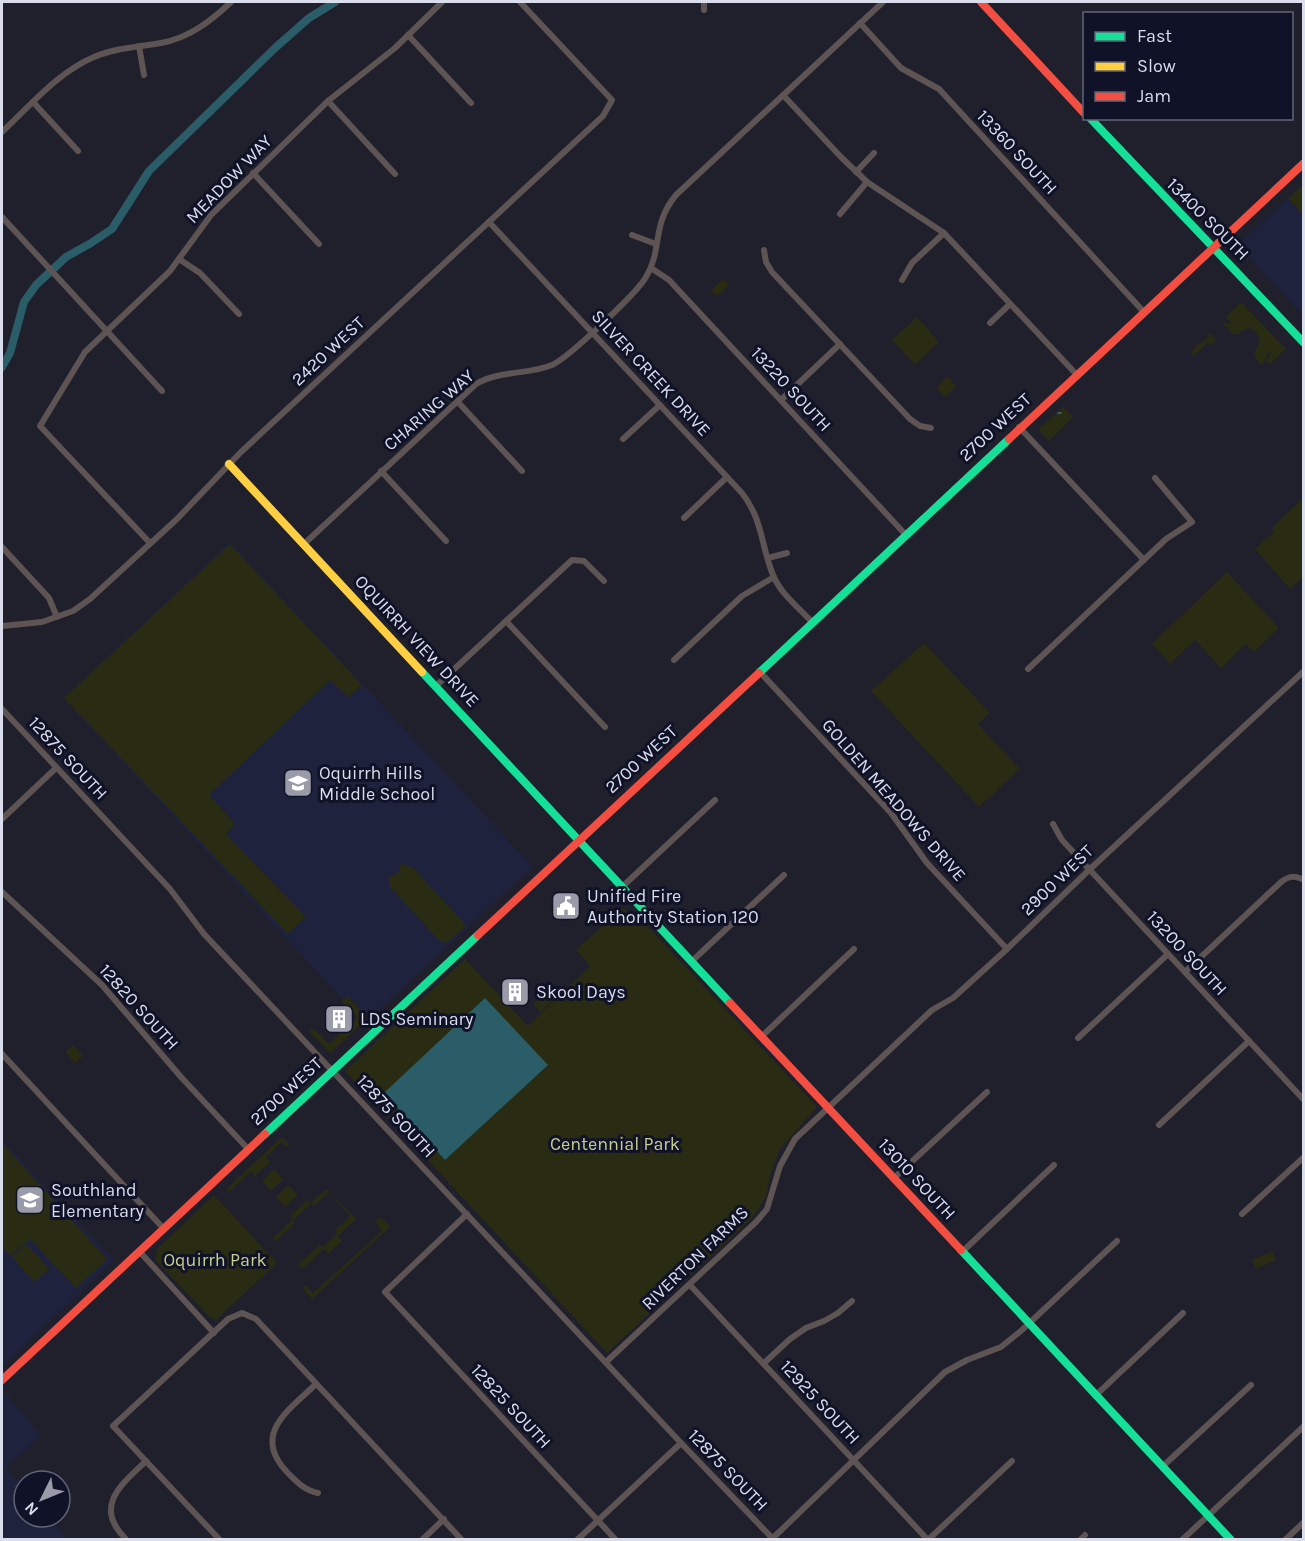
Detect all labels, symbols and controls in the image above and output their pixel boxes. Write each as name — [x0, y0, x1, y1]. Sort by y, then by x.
legend — [1083, 12, 1293, 120]
text: Fast — [1137, 25, 1172, 47]
text: Slow — [1137, 55, 1176, 77]
text: Jam — [1137, 85, 1171, 107]
street label: 13360 SOUTH — [972, 105, 1062, 199]
street label: MEADOW WAY — [181, 130, 277, 228]
street label: 13400 SOUTH — [1162, 173, 1254, 265]
street label: SILVER CREEK DRIVE — [587, 305, 715, 441]
street label: 2420 WEST — [287, 312, 369, 390]
street label: 13220 SOUTH — [746, 342, 836, 436]
street label: CHARING WAY — [379, 365, 479, 455]
street label: 2700 WEST — [954, 388, 1036, 466]
street label: OQUIRRH VIEW DRIVE — [350, 570, 484, 712]
street label: 12875 SOUTH — [24, 712, 112, 804]
street label: GOLDEN MEADOWS DRIVE — [817, 714, 971, 886]
street label: 2700 WEST — [600, 720, 682, 798]
place label: Oquirrh Hills Middle School — [319, 762, 435, 805]
school or university icon: Oquirrh Hills Middle School — [282, 767, 314, 799]
street label: 2900 WEST — [1016, 840, 1098, 920]
place label: Unified Fire Authority Station 120 — [587, 885, 759, 928]
public building icon: Unified Fire Authority Station 120 — [550, 890, 582, 922]
street label: 13200 SOUTH — [1142, 906, 1232, 1000]
street label: 12820 SOUTH — [95, 959, 183, 1055]
building icon: Skool Days — [499, 976, 531, 1008]
place label: Skool Days — [536, 981, 626, 1003]
building icon: LDS Seminary — [323, 1003, 355, 1035]
place label: LDS Seminary — [360, 1008, 474, 1030]
street label: 2700 WEST — [245, 1052, 327, 1130]
street label: 12875 SOUTH — [352, 1070, 440, 1162]
park label: Centennial Park — [550, 1133, 680, 1155]
street label: 13010 SOUTH — [874, 1134, 960, 1224]
place label: Southland Elementary — [51, 1179, 145, 1222]
school or university icon: Southland Elementary — [14, 1184, 46, 1216]
street label: RIVERTON FARMS — [637, 1201, 753, 1315]
park label: Oquirrh Park — [163, 1249, 267, 1271]
street label: 12925 SOUTH — [775, 1355, 865, 1449]
street label: 12825 SOUTH — [466, 1359, 556, 1453]
street label: 12875 SOUTH — [683, 1424, 773, 1516]
north arrow — [12, 1469, 72, 1529]
text: N — [21, 1498, 42, 1520]

